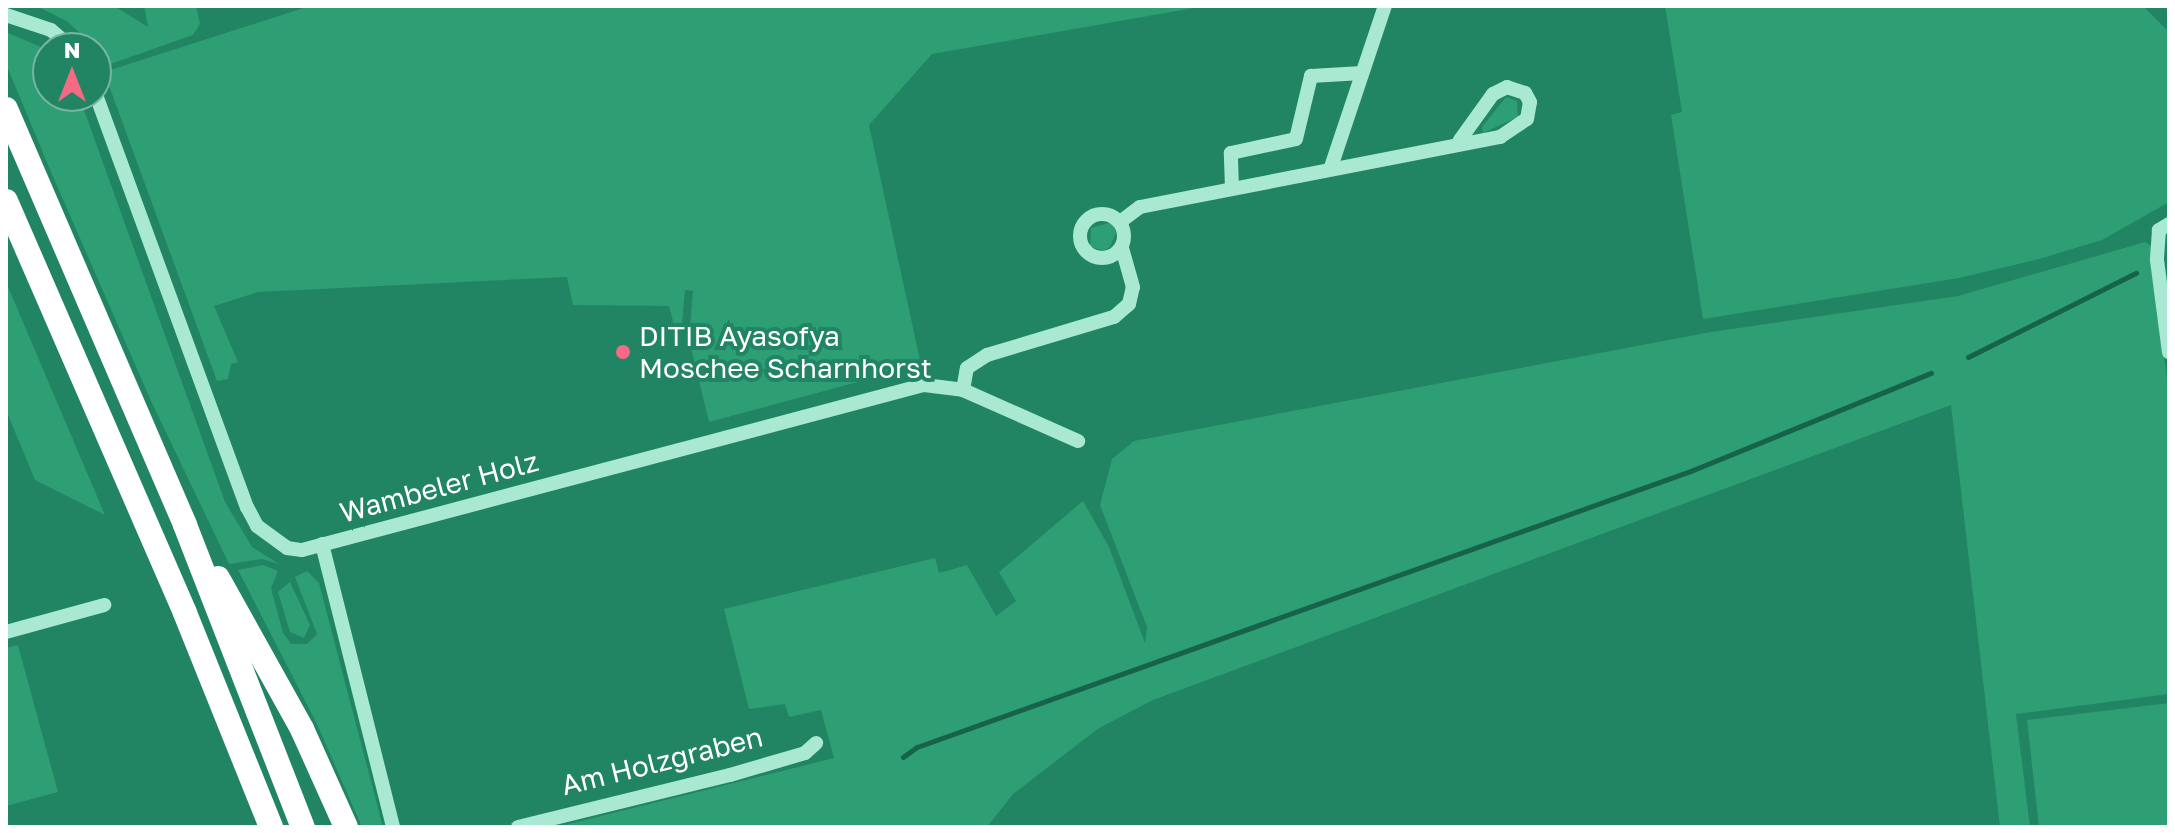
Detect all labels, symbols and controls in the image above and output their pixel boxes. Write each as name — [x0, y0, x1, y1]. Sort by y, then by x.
north arrow — [32, 32, 112, 112]
text: N — [64, 36, 80, 63]
place label: DITIB Ayasofya Moschee Scharnhorst — [639, 319, 932, 385]
marker: DITIB Ayasofya Moschee Scharnhorst — [614, 343, 632, 361]
street label: Wambeler Holz — [336, 444, 542, 530]
street label: Am Holzgraben — [558, 720, 766, 802]

